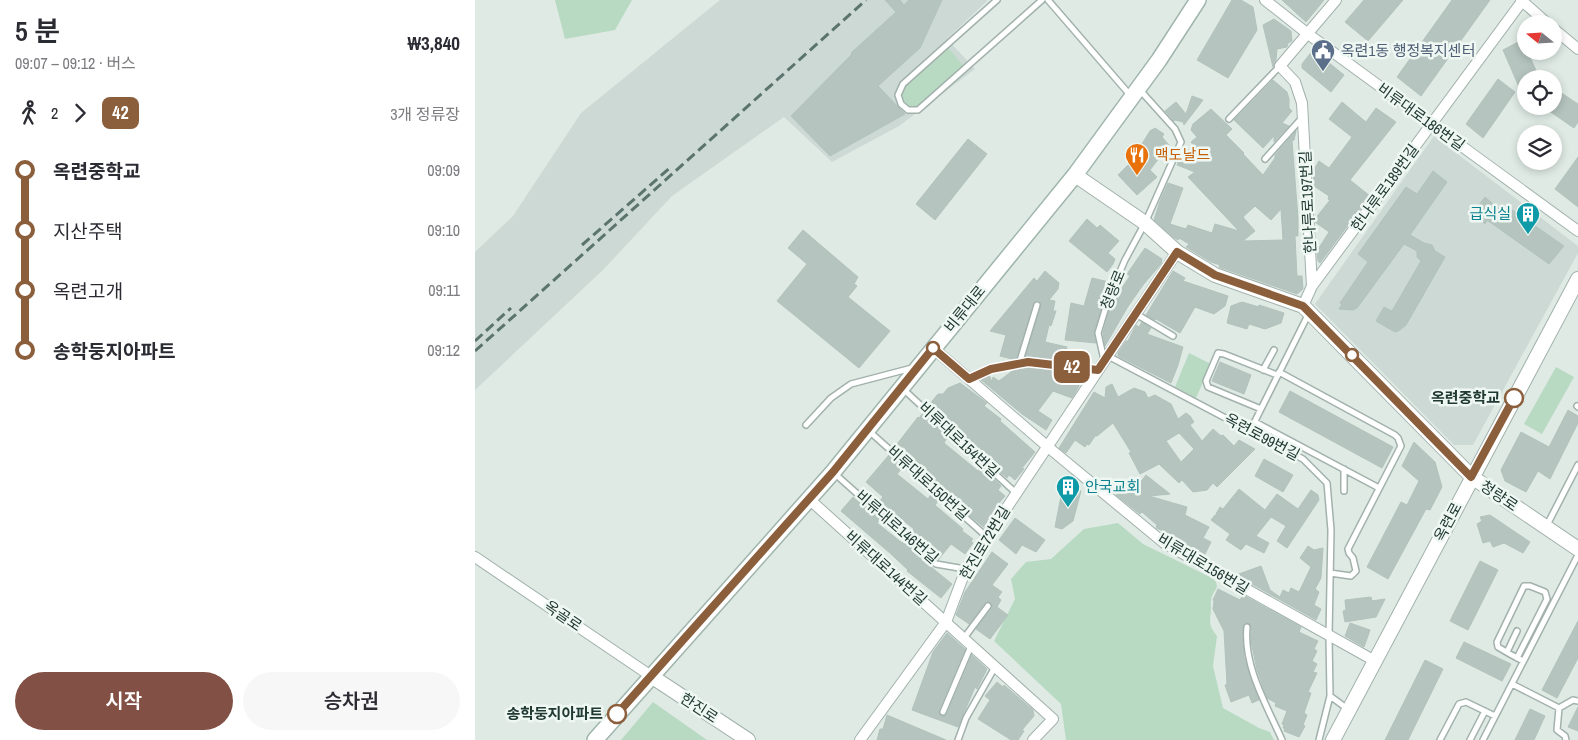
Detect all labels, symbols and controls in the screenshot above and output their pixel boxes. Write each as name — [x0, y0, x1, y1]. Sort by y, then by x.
text: 5 분 — [15, 12, 60, 50]
north arrow — [1517, 15, 1563, 60]
map controls — [1517, 15, 1562, 170]
text: ₩3,840 — [407, 30, 460, 56]
public building icon: 옥련1동 행정복지센터 — [1310, 38, 1336, 72]
place label: 옥련1동 행정복지센터 — [1341, 40, 1475, 61]
text: 09:07 – 09:12 · 버스 — [15, 52, 136, 74]
button: locate — [1517, 70, 1562, 115]
street label: 비류대로186번길 — [1373, 78, 1469, 155]
icon: walk — [15, 99, 43, 127]
icon: forward — [66, 99, 94, 127]
text: 42 — [112, 100, 129, 125]
text: 2 — [51, 102, 58, 124]
text: 3개 정류장 — [390, 103, 460, 125]
button: layers — [1517, 125, 1562, 170]
street label: 한나루로189번길 — [1346, 140, 1423, 236]
restaurant icon: 맥도날드 — [1124, 142, 1150, 176]
place label: 맥도날드 — [1155, 144, 1210, 165]
street label: 한나루로197번길 — [1294, 150, 1321, 254]
text: 옥련중학교 — [53, 158, 140, 184]
text: 09:09 — [427, 159, 460, 181]
building icon: 급식실 — [1515, 201, 1541, 235]
place label: 급식실 — [1470, 203, 1511, 224]
text: 지산주택 — [53, 218, 123, 244]
text: 09:10 — [427, 219, 460, 241]
street label: 청량로 — [1095, 267, 1130, 313]
text: 옥련고개 — [53, 278, 123, 304]
text: 09:11 — [428, 279, 460, 301]
street label: 비류대로 — [939, 281, 990, 337]
text: 송학둥지아파트 — [53, 338, 175, 364]
text: 09:12 — [427, 339, 460, 361]
unlabelled marker — [926, 341, 940, 355]
unlabelled marker — [1345, 348, 1359, 362]
line badge: 42 — [1049, 351, 1095, 383]
text: 42 — [1064, 354, 1080, 379]
place label: 옥련중학교 — [1431, 387, 1500, 408]
marker: 옥련중학교 — [1504, 388, 1524, 408]
street label: 비류대로154번길 — [914, 397, 1004, 483]
street label: 옥련로99번길 — [1221, 408, 1304, 465]
street label: 비류대로150번길 — [883, 440, 974, 525]
building icon: 안국교회 — [1055, 474, 1081, 508]
street label: 청량로 — [1476, 475, 1522, 516]
place label: 안국교회 — [1085, 476, 1140, 497]
street label: 비류대로146번길 — [851, 485, 943, 568]
street label: 옥련로 — [1429, 499, 1467, 545]
street label: 한진로72번길 — [954, 502, 1015, 584]
street label: 비류대로144번길 — [841, 525, 932, 610]
street label: 비류대로156번길 — [1154, 528, 1253, 599]
street label: 옥골로 — [540, 595, 586, 636]
button: 시작 — [15, 672, 233, 730]
button: 승차권 — [243, 672, 460, 730]
street label: 한진로 — [676, 687, 722, 728]
place label: 송학둥지아파트 — [506, 703, 603, 724]
marker: 송학둥지아파트 — [607, 704, 627, 724]

